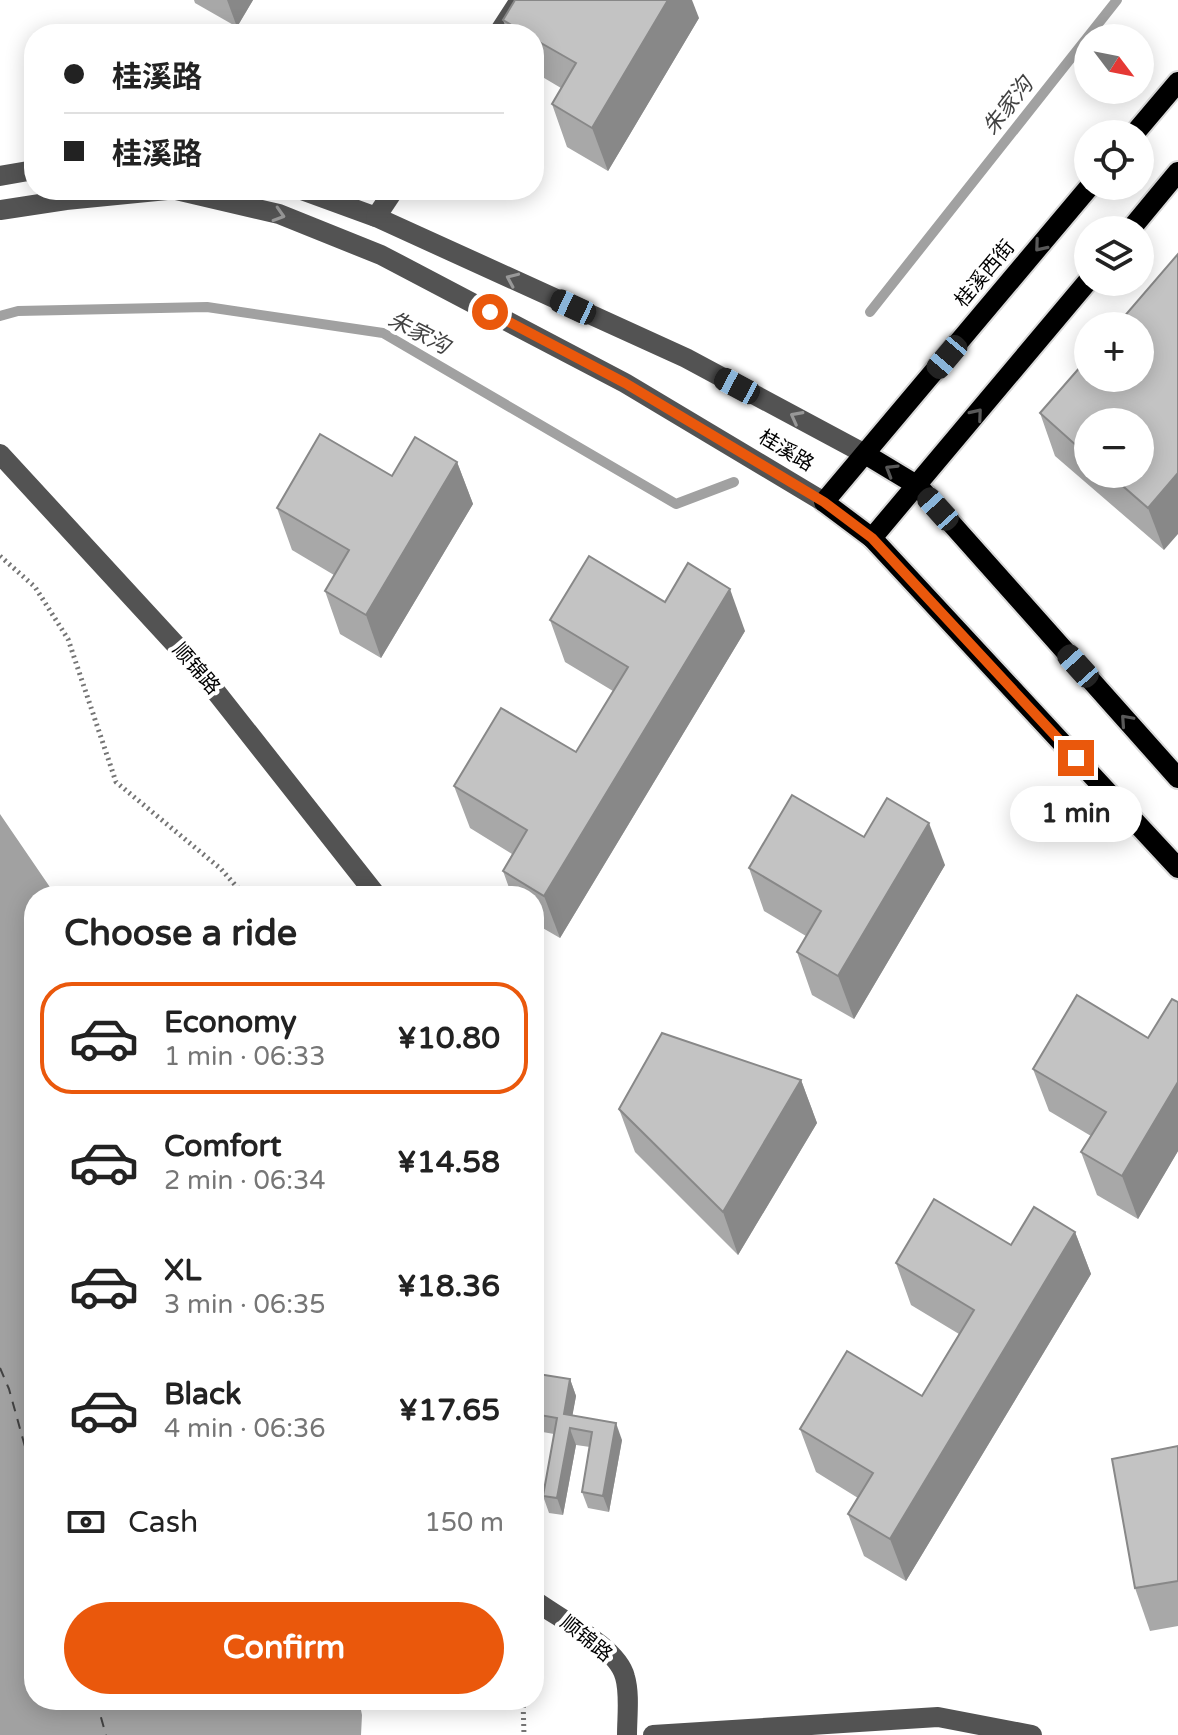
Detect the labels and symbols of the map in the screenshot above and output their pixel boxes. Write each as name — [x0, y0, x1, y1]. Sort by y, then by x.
north arrow — [1074, 24, 1154, 104]
water label: 朱家沟 — [977, 70, 1040, 140]
one-way arrow — [271, 206, 285, 222]
street label: 桂溪西街 — [950, 236, 1020, 312]
one-way arrow — [1035, 236, 1050, 251]
one-way arrow — [506, 273, 520, 289]
car — [546, 286, 600, 328]
route start — [472, 294, 508, 330]
water label: 朱家沟 — [384, 306, 456, 360]
car — [922, 331, 972, 383]
car — [710, 364, 764, 408]
one-way arrow — [967, 409, 982, 424]
one-way arrow — [790, 412, 804, 427]
street label: 桂溪路 — [754, 425, 818, 477]
one-way arrow — [885, 465, 900, 480]
car — [913, 483, 963, 535]
street label: 顺锦路 — [167, 638, 225, 700]
car — [1053, 640, 1103, 692]
one-way arrow — [1121, 715, 1136, 730]
route end — [1058, 740, 1094, 776]
callout: 1 min — [1010, 786, 1142, 842]
street label: 顺锦路 — [555, 1611, 617, 1667]

